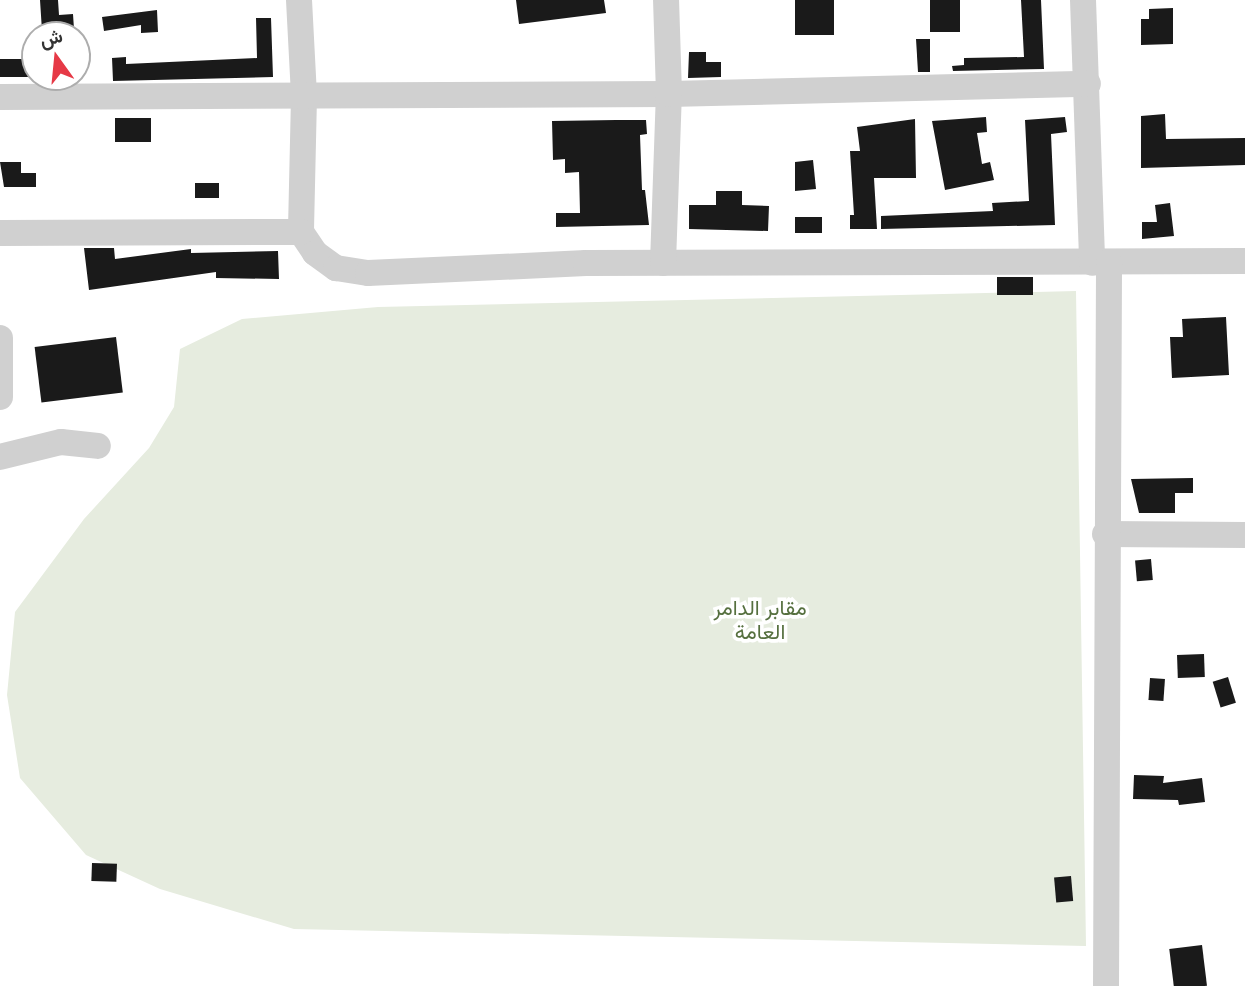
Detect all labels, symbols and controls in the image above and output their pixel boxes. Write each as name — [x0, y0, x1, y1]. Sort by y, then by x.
north arrow — [21, 21, 91, 91]
text: ش — [37, 23, 65, 52]
park label: مقابر الدامر العامة — [713, 594, 807, 644]

